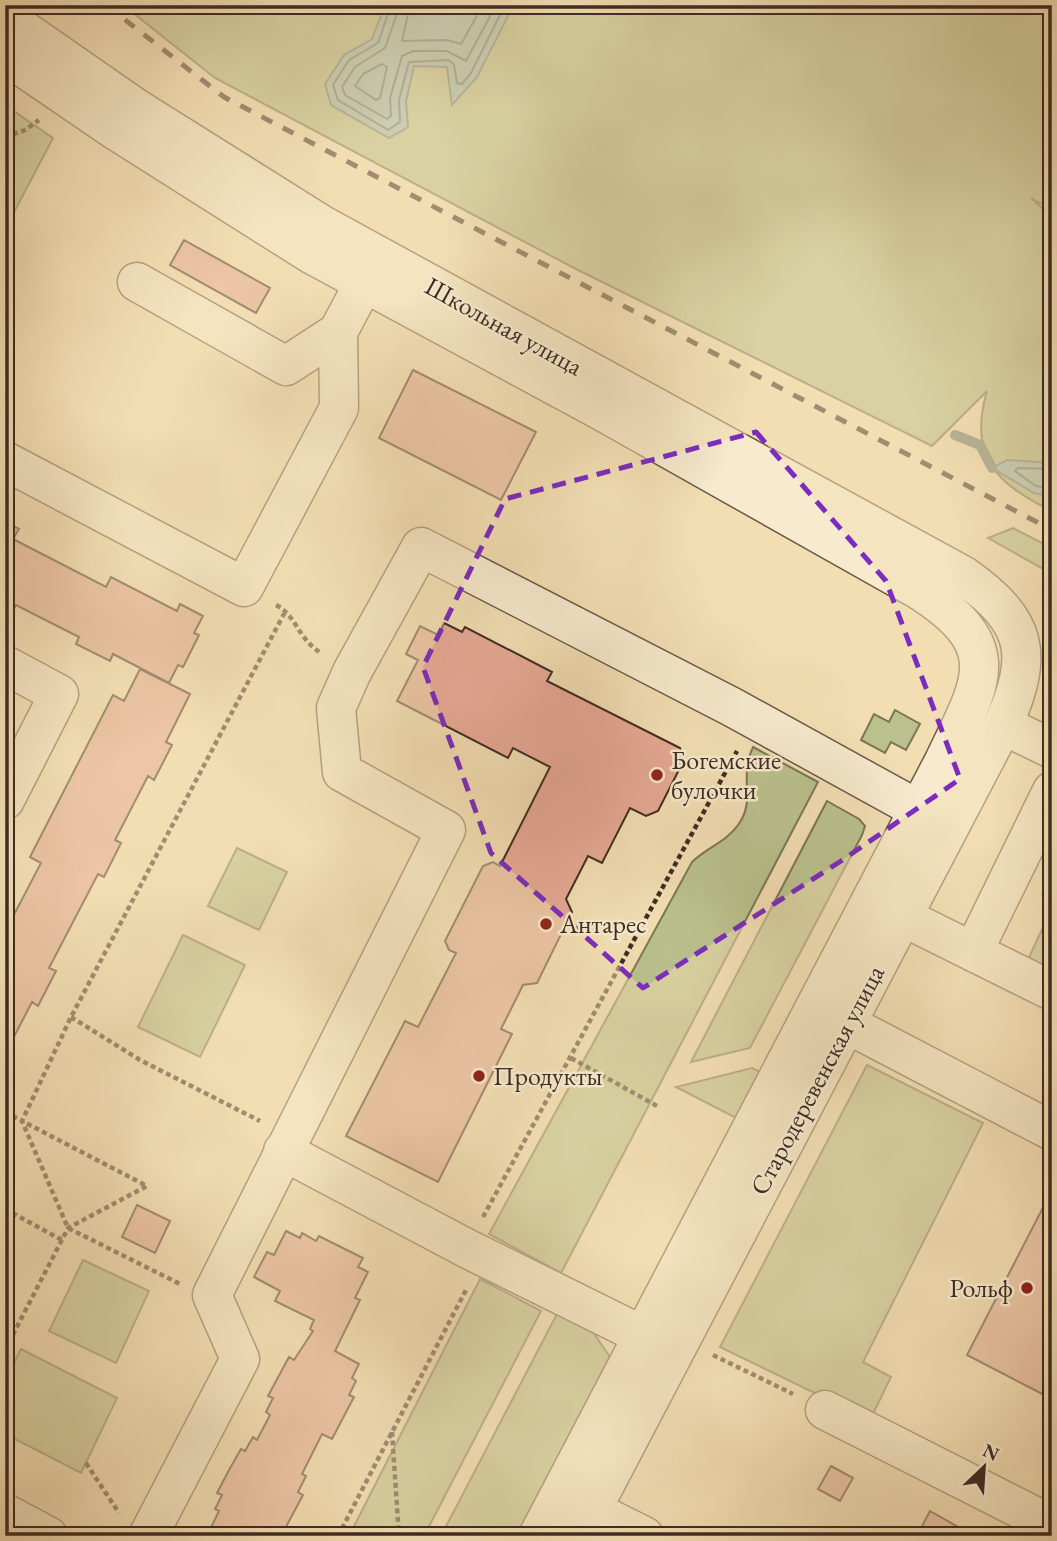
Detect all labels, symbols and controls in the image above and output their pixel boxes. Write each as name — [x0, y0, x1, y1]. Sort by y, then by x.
street label: Школьная улица — [419, 269, 589, 384]
place label: Богемские булочки — [671, 743, 781, 807]
marker: Богемские булочки — [649, 767, 665, 783]
place label: Антарес — [559, 907, 647, 941]
marker: Антарес — [538, 916, 554, 932]
street label: Стародеревенская улица — [742, 959, 892, 1201]
place label: Продукты — [493, 1059, 603, 1093]
marker: Продукты — [471, 1068, 487, 1084]
place label: Рольф — [950, 1271, 1013, 1305]
marker: Рольф — [1019, 1280, 1035, 1296]
north arrow — [948, 1432, 1018, 1502]
text: N — [979, 1437, 1004, 1467]

